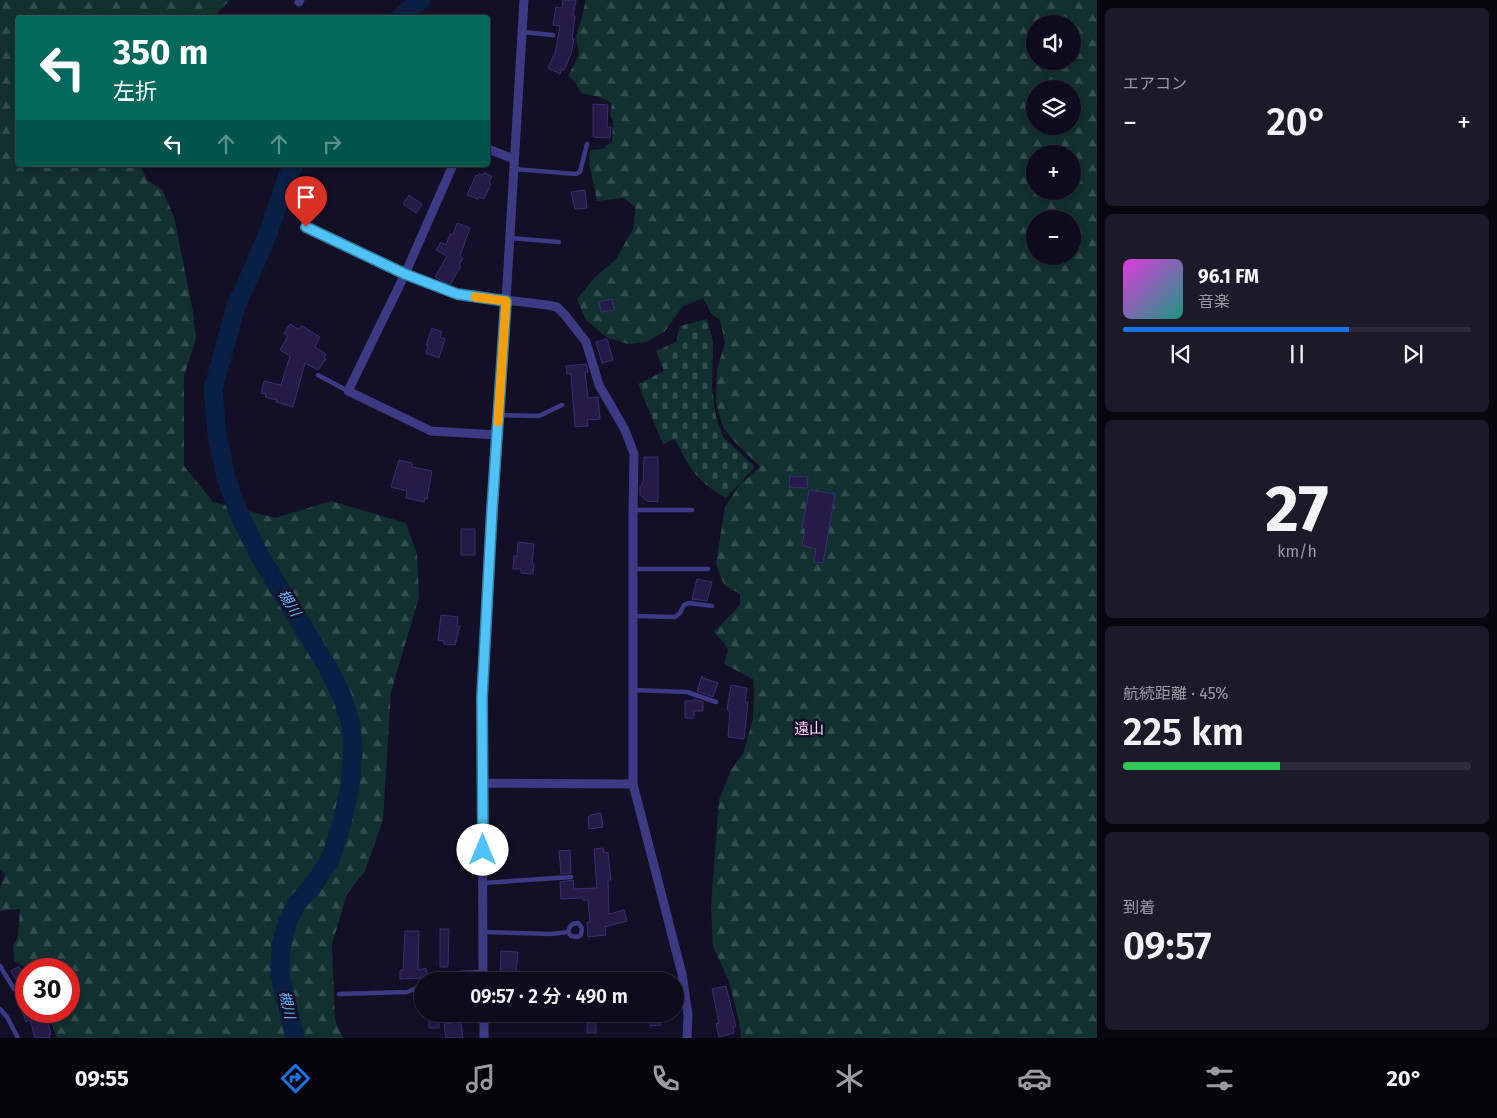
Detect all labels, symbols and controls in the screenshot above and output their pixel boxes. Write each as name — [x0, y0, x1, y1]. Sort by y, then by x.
map controls — [1026, 15, 1081, 265]
button: sound — [1026, 15, 1081, 70]
text: 350 m — [113, 31, 208, 73]
icon: left — [30, 35, 95, 100]
text: エアコン — [1123, 74, 1187, 93]
text: 左折 — [113, 78, 157, 105]
button: layers — [1026, 80, 1081, 135]
text: 20° — [1266, 99, 1328, 145]
text: − — [1123, 106, 1137, 139]
text: + — [1457, 106, 1471, 139]
icon: left — [159, 130, 187, 158]
icon: ahead — [212, 130, 240, 158]
icon: ahead — [265, 130, 293, 158]
icon: right — [318, 130, 346, 158]
button: + — [1026, 145, 1081, 200]
pin — [285, 176, 327, 227]
icon: arrive — [292, 183, 320, 211]
button: − — [1026, 210, 1081, 265]
text: 96.1 FM — [1198, 265, 1259, 288]
text: 音楽 — [1198, 292, 1230, 311]
icon: previous — [1167, 340, 1195, 368]
icon: pause — [1283, 340, 1311, 368]
icon: next — [1399, 340, 1427, 368]
text: 27 — [1265, 470, 1329, 548]
text: km/h — [1277, 542, 1317, 561]
water label: 槻川 — [274, 587, 305, 621]
text: 航続距離 · 45% — [1123, 684, 1229, 703]
text: 225 km — [1123, 709, 1244, 755]
district label: 遠山 — [794, 720, 824, 738]
position arrow — [456, 823, 508, 875]
text: 到着 — [1123, 898, 1155, 917]
text: 09:57 — [1123, 923, 1212, 969]
speed limit sign: 30 — [15, 958, 80, 1023]
text: 09:57 · 2 分 · 490 m — [470, 985, 628, 1008]
water label: 槻川 — [276, 989, 299, 1023]
icon: directions — [278, 1061, 313, 1096]
icon: music — [463, 1061, 498, 1096]
icon: phone — [648, 1061, 683, 1096]
icon: climate — [832, 1061, 867, 1096]
icon: car — [1017, 1061, 1052, 1096]
icon: filters — [1202, 1061, 1237, 1096]
text: 09:55 — [75, 1065, 129, 1092]
text: 20° — [1386, 1065, 1422, 1092]

